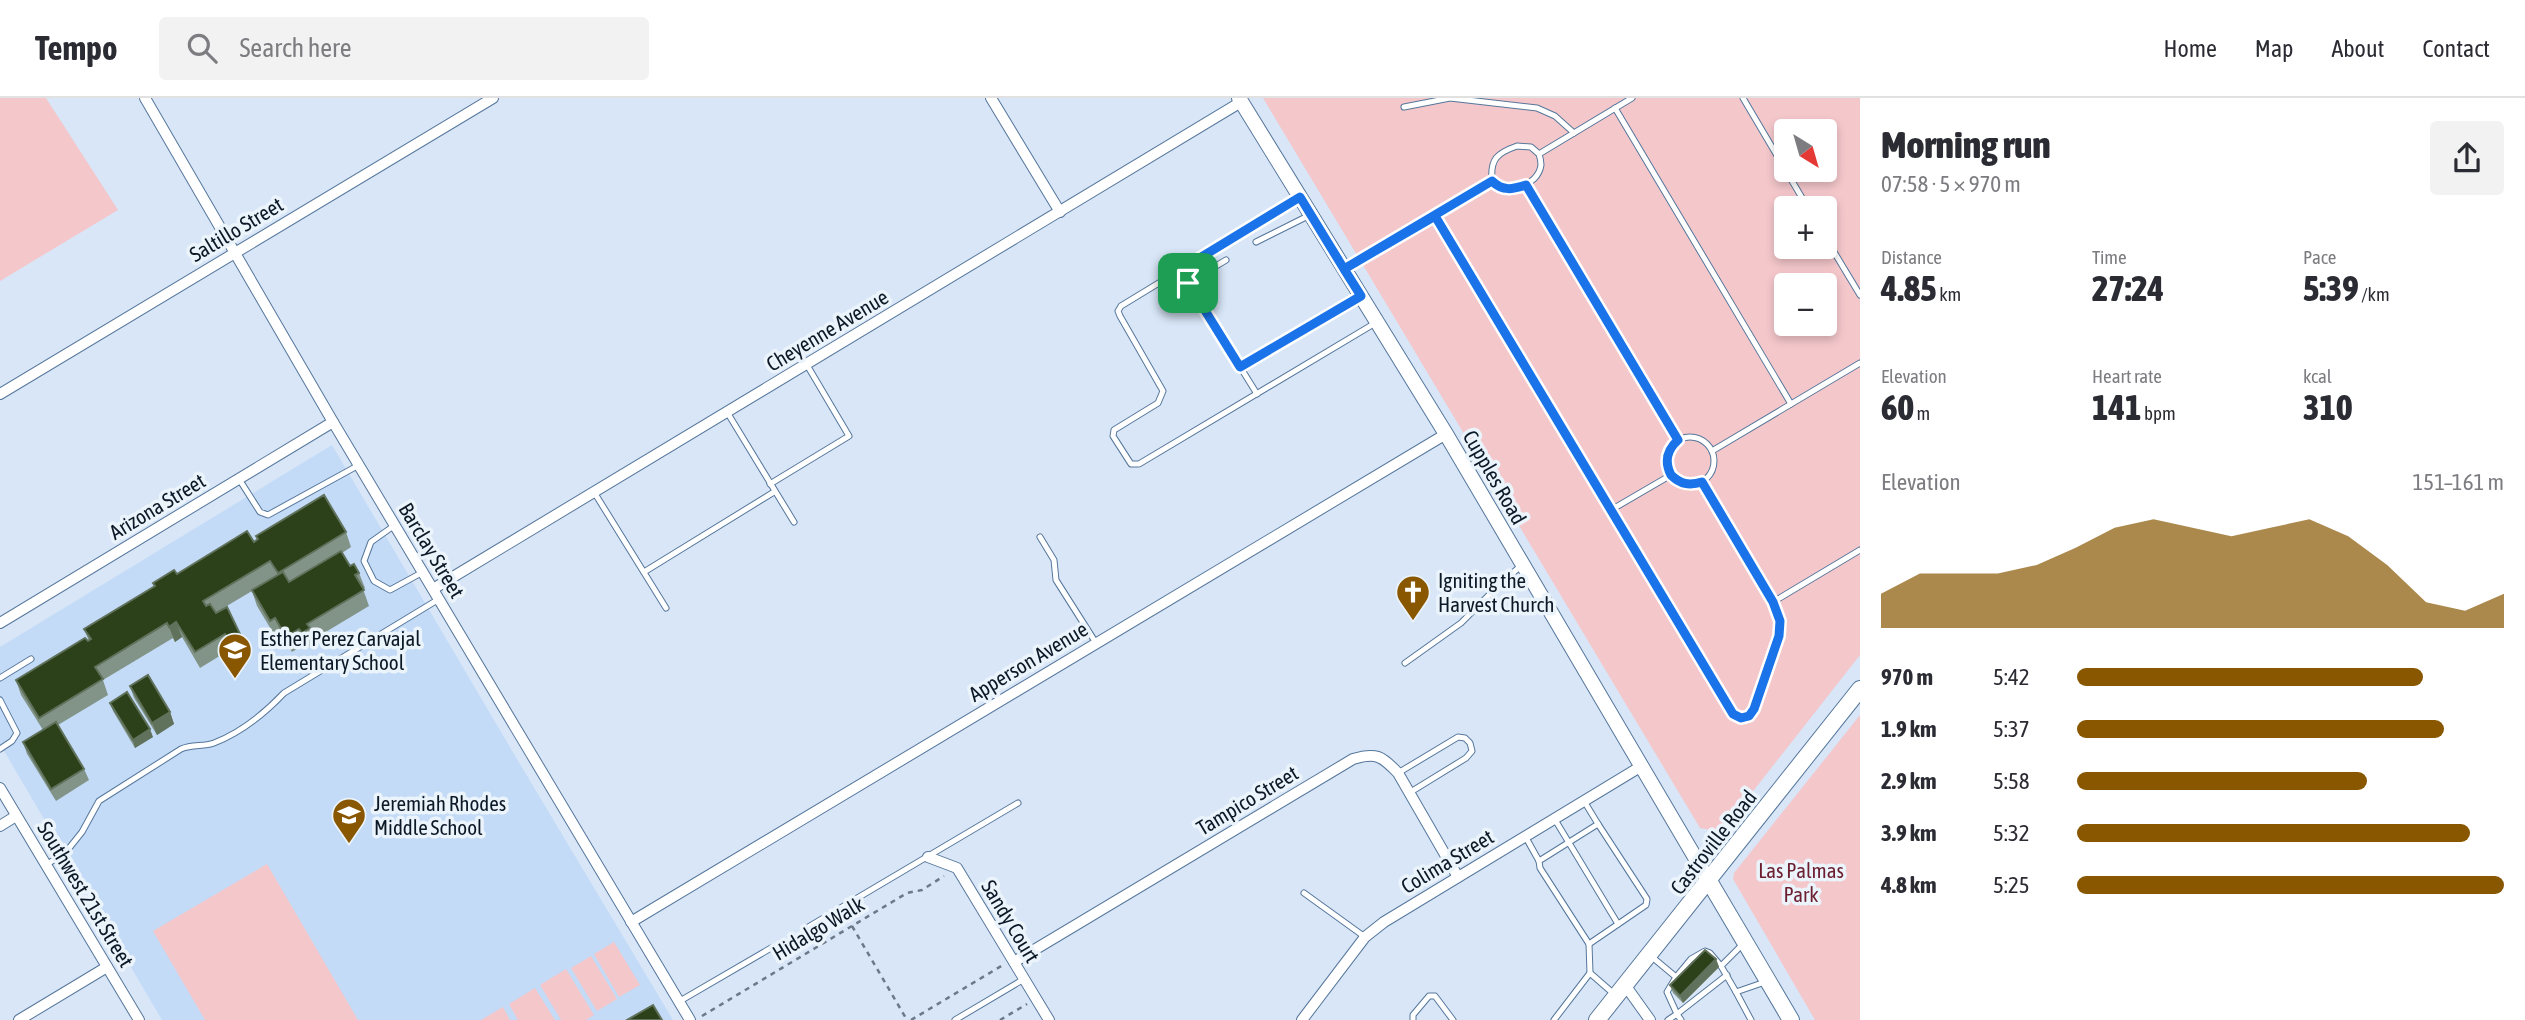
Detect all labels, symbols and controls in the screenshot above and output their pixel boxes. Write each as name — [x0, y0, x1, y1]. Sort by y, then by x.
search box — [159, 17, 649, 80]
text: Tempo — [35, 29, 117, 67]
icon: search — [183, 29, 221, 67]
text: Search here — [239, 33, 352, 63]
text: Home — [2163, 35, 2217, 62]
text: Map — [2255, 35, 2293, 62]
text: About — [2331, 35, 2384, 62]
text: Contact — [2422, 35, 2490, 62]
north arrow — [1774, 119, 1838, 182]
map controls — [1774, 119, 1837, 336]
button: share — [2430, 121, 2504, 195]
text: Morning run — [1881, 123, 2051, 166]
text: 07:58 · 5 × 970 m — [1881, 171, 2021, 197]
street label: Saltillo Street — [185, 192, 287, 266]
button: + — [1774, 196, 1837, 259]
text: Distance — [1881, 246, 1942, 268]
text: Time — [2092, 246, 2127, 268]
text: Pace — [2303, 246, 2336, 268]
pin — [1158, 253, 1218, 313]
icon: arrive — [1169, 264, 1207, 302]
text: 4.85 — [1881, 268, 1937, 308]
text: 27:24 — [2092, 268, 2164, 308]
text: 5:39 — [2303, 268, 2359, 308]
button: − — [1774, 273, 1837, 336]
text: km — [1937, 283, 1961, 305]
text: /km — [2359, 283, 2390, 305]
street label: Cheyenne Avenue — [762, 284, 892, 376]
text: Elevation — [1881, 365, 1947, 387]
text: Heart rate — [2092, 365, 2162, 387]
text: kcal — [2303, 365, 2332, 387]
text: 60 — [1881, 387, 1914, 427]
text: 141 — [2092, 387, 2141, 427]
text: 310 — [2303, 387, 2352, 427]
text: m — [1914, 402, 1930, 424]
text: bpm — [2141, 402, 2176, 424]
street label: Cupples Road — [1458, 426, 1532, 528]
street label: Arizona Street — [105, 468, 209, 544]
text: Elevation — [1881, 469, 1961, 495]
text: 151–161 m — [2413, 469, 2504, 495]
street label: Barclay Street — [394, 498, 470, 602]
place label: Igniting the Harvest Church — [1438, 568, 1554, 616]
church icon: Igniting the Harvest Church — [1394, 573, 1432, 622]
street label: Apperson Avenue — [964, 616, 1092, 706]
place label: Esther Perez Carvajal Elementary School — [260, 626, 421, 674]
school or university icon: Esther Perez Carvajal Elementary School — [216, 631, 254, 680]
text: 970 m — [1881, 664, 1933, 690]
text: 5:42 — [1993, 664, 2030, 690]
text: 1.9 km — [1881, 716, 1937, 742]
text: 5:37 — [1993, 716, 2030, 742]
street label: Tampico Street — [1192, 760, 1302, 840]
text: 2.9 km — [1881, 768, 1937, 794]
text: 5:58 — [1993, 768, 2030, 794]
street label: Castroville Road — [1665, 785, 1761, 899]
place label: Jeremiah Rhodes Middle School — [374, 791, 506, 839]
school or university icon: Jeremiah Rhodes Middle School — [330, 796, 368, 845]
street label: Southwest 21st Street — [33, 817, 139, 971]
text: 3.9 km — [1881, 820, 1937, 846]
text: 5:32 — [1993, 820, 2030, 846]
street label: Colima Street — [1396, 824, 1498, 898]
park label: Las Palmas Park — [1758, 858, 1844, 906]
text: 4.8 km — [1881, 872, 1937, 898]
text: 5:25 — [1993, 872, 2030, 898]
street label: Sandy Court — [977, 875, 1045, 967]
street label: Hidalgo Walk — [768, 891, 868, 965]

